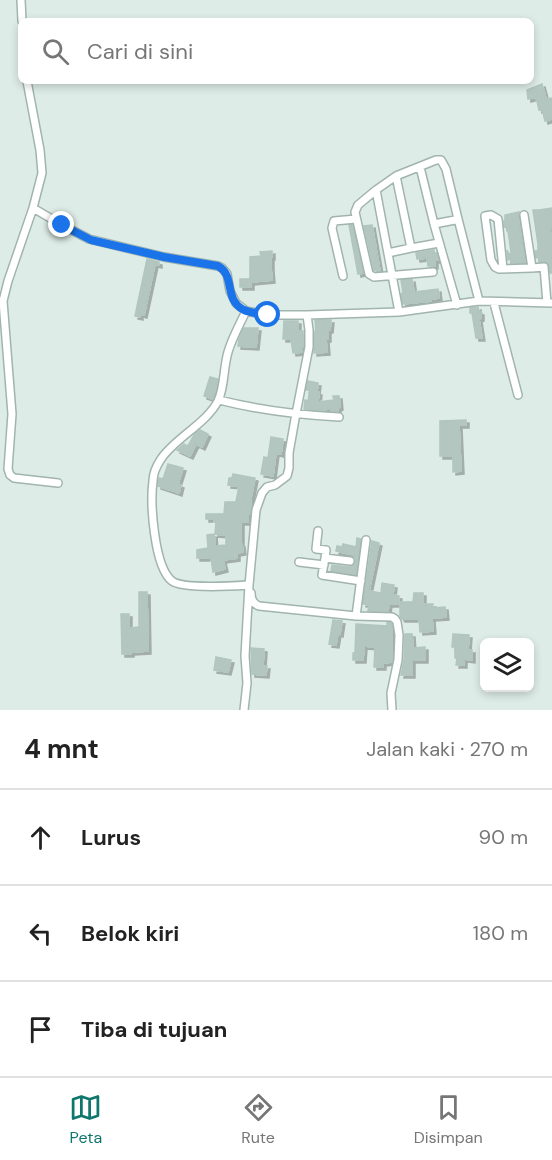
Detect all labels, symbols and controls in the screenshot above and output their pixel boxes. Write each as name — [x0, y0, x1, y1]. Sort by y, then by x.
search box — [18, 18, 534, 84]
icon: search — [39, 35, 72, 68]
text: Cari di sini — [87, 37, 193, 66]
route end — [48, 211, 74, 237]
route start — [254, 301, 280, 327]
map controls — [480, 638, 534, 692]
button: layers — [480, 638, 534, 692]
text: 4 mnt — [24, 732, 99, 766]
text: Jalan kaki · 270 m — [366, 736, 528, 762]
icon: ahead — [24, 821, 57, 854]
text: Lurus — [81, 823, 141, 852]
text: 90 m — [479, 824, 528, 850]
icon: left — [24, 917, 57, 950]
text: Belok kiri — [81, 919, 179, 948]
text: 180 m — [473, 920, 528, 946]
icon: arrive — [24, 1013, 57, 1046]
text: Tiba di tujuan — [81, 1015, 227, 1044]
tab: Peta — [69, 1091, 102, 1148]
tab: Rute — [241, 1091, 275, 1148]
tab: Disimpan — [414, 1091, 483, 1148]

